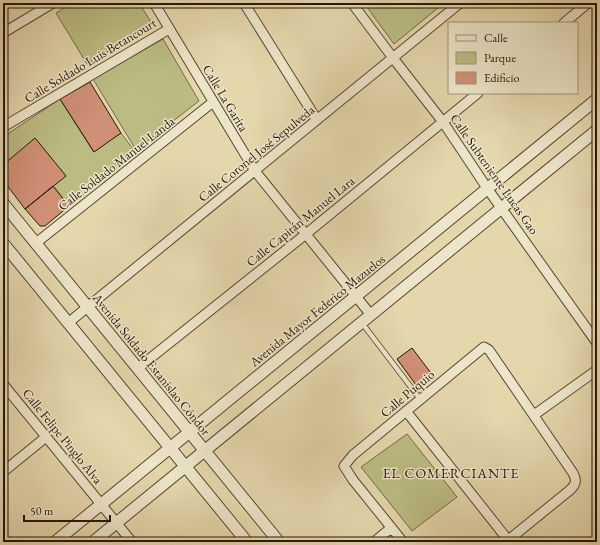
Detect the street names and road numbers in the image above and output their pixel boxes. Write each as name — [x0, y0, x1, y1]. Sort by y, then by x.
street label: Calle Soldado Luis Betancourt — [21, 14, 159, 107]
street label: Calle La Garita — [199, 62, 253, 136]
street label: Calle Coronel José Sepulveda — [195, 101, 319, 206]
street label: Calle Subteniente Lucas Gao — [446, 111, 543, 238]
street label: Calle Soldado Manuel Landa — [54, 112, 179, 214]
street label: Calle Capitán Manuel Lara — [243, 172, 359, 270]
street label: Avenida Mayor Federico Mazuelos — [245, 250, 389, 371]
street label: Avenida Soldado Estanislao Cóndor — [88, 289, 215, 439]
street label: Calle Puquio — [377, 366, 438, 421]
street label: Calle Felipe Pinglo Alva — [19, 385, 107, 488]

